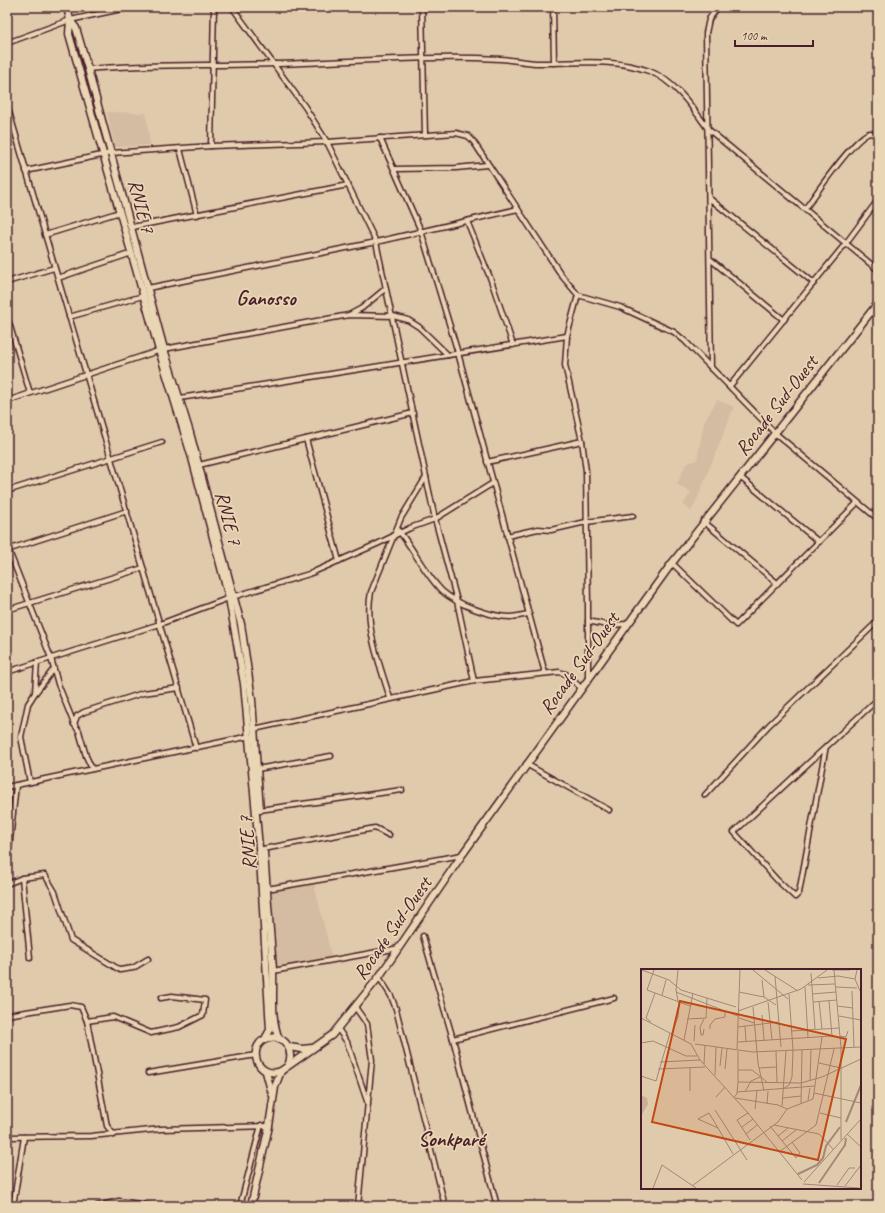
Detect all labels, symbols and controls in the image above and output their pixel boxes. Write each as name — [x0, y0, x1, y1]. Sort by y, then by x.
scale bar — [735, 22, 813, 48]
text: 100 m — [741, 28, 768, 44]
street label: RNIE 7 — [122, 177, 161, 237]
district label: Ganosso — [236, 285, 297, 311]
street label: Rocade Sud-Ouest — [730, 348, 825, 460]
street label: RNIE 7 — [209, 489, 248, 549]
street label: Rocade Sud-Ouest — [534, 605, 626, 719]
street label: RNIE 7 — [233, 814, 262, 871]
street label: Rocade Sud-Ouest — [348, 870, 439, 985]
inset map — [641, 969, 861, 1189]
district label: Sonkparé — [418, 1126, 487, 1152]

